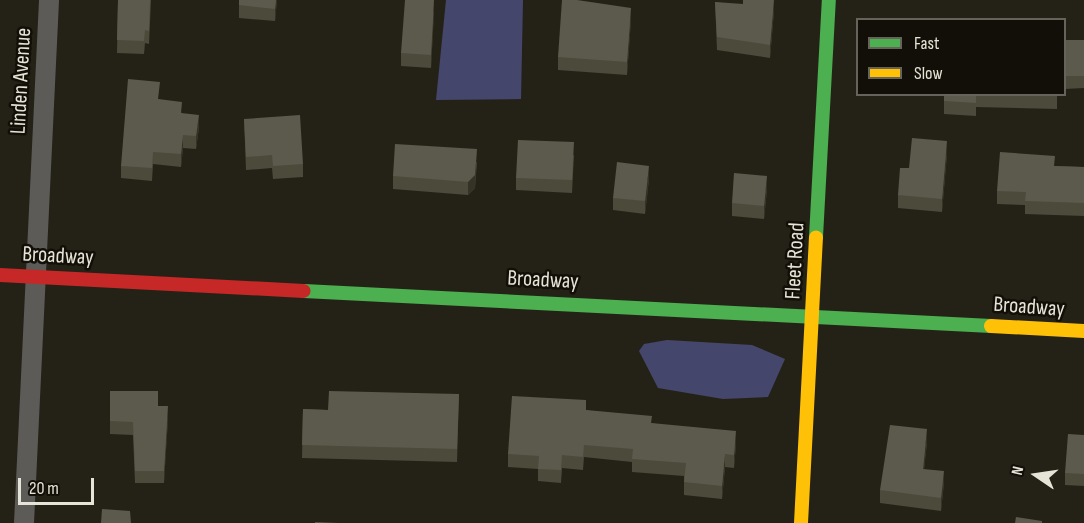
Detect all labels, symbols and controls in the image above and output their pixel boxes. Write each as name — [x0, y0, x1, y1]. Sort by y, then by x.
legend — [856, 18, 1066, 96]
street label: Linden Avenue — [5, 27, 37, 135]
text: Fast — [914, 33, 939, 54]
text: Slow — [914, 63, 943, 84]
street label: Fleet Road — [780, 222, 810, 300]
street label: Broadway — [22, 241, 94, 271]
street label: Broadway — [507, 265, 579, 295]
street label: Broadway — [992, 291, 1066, 323]
north arrow — [1006, 445, 1066, 505]
text: N — [1008, 465, 1028, 477]
scale bar — [21, 466, 98, 504]
text: 20 m — [29, 478, 59, 499]

